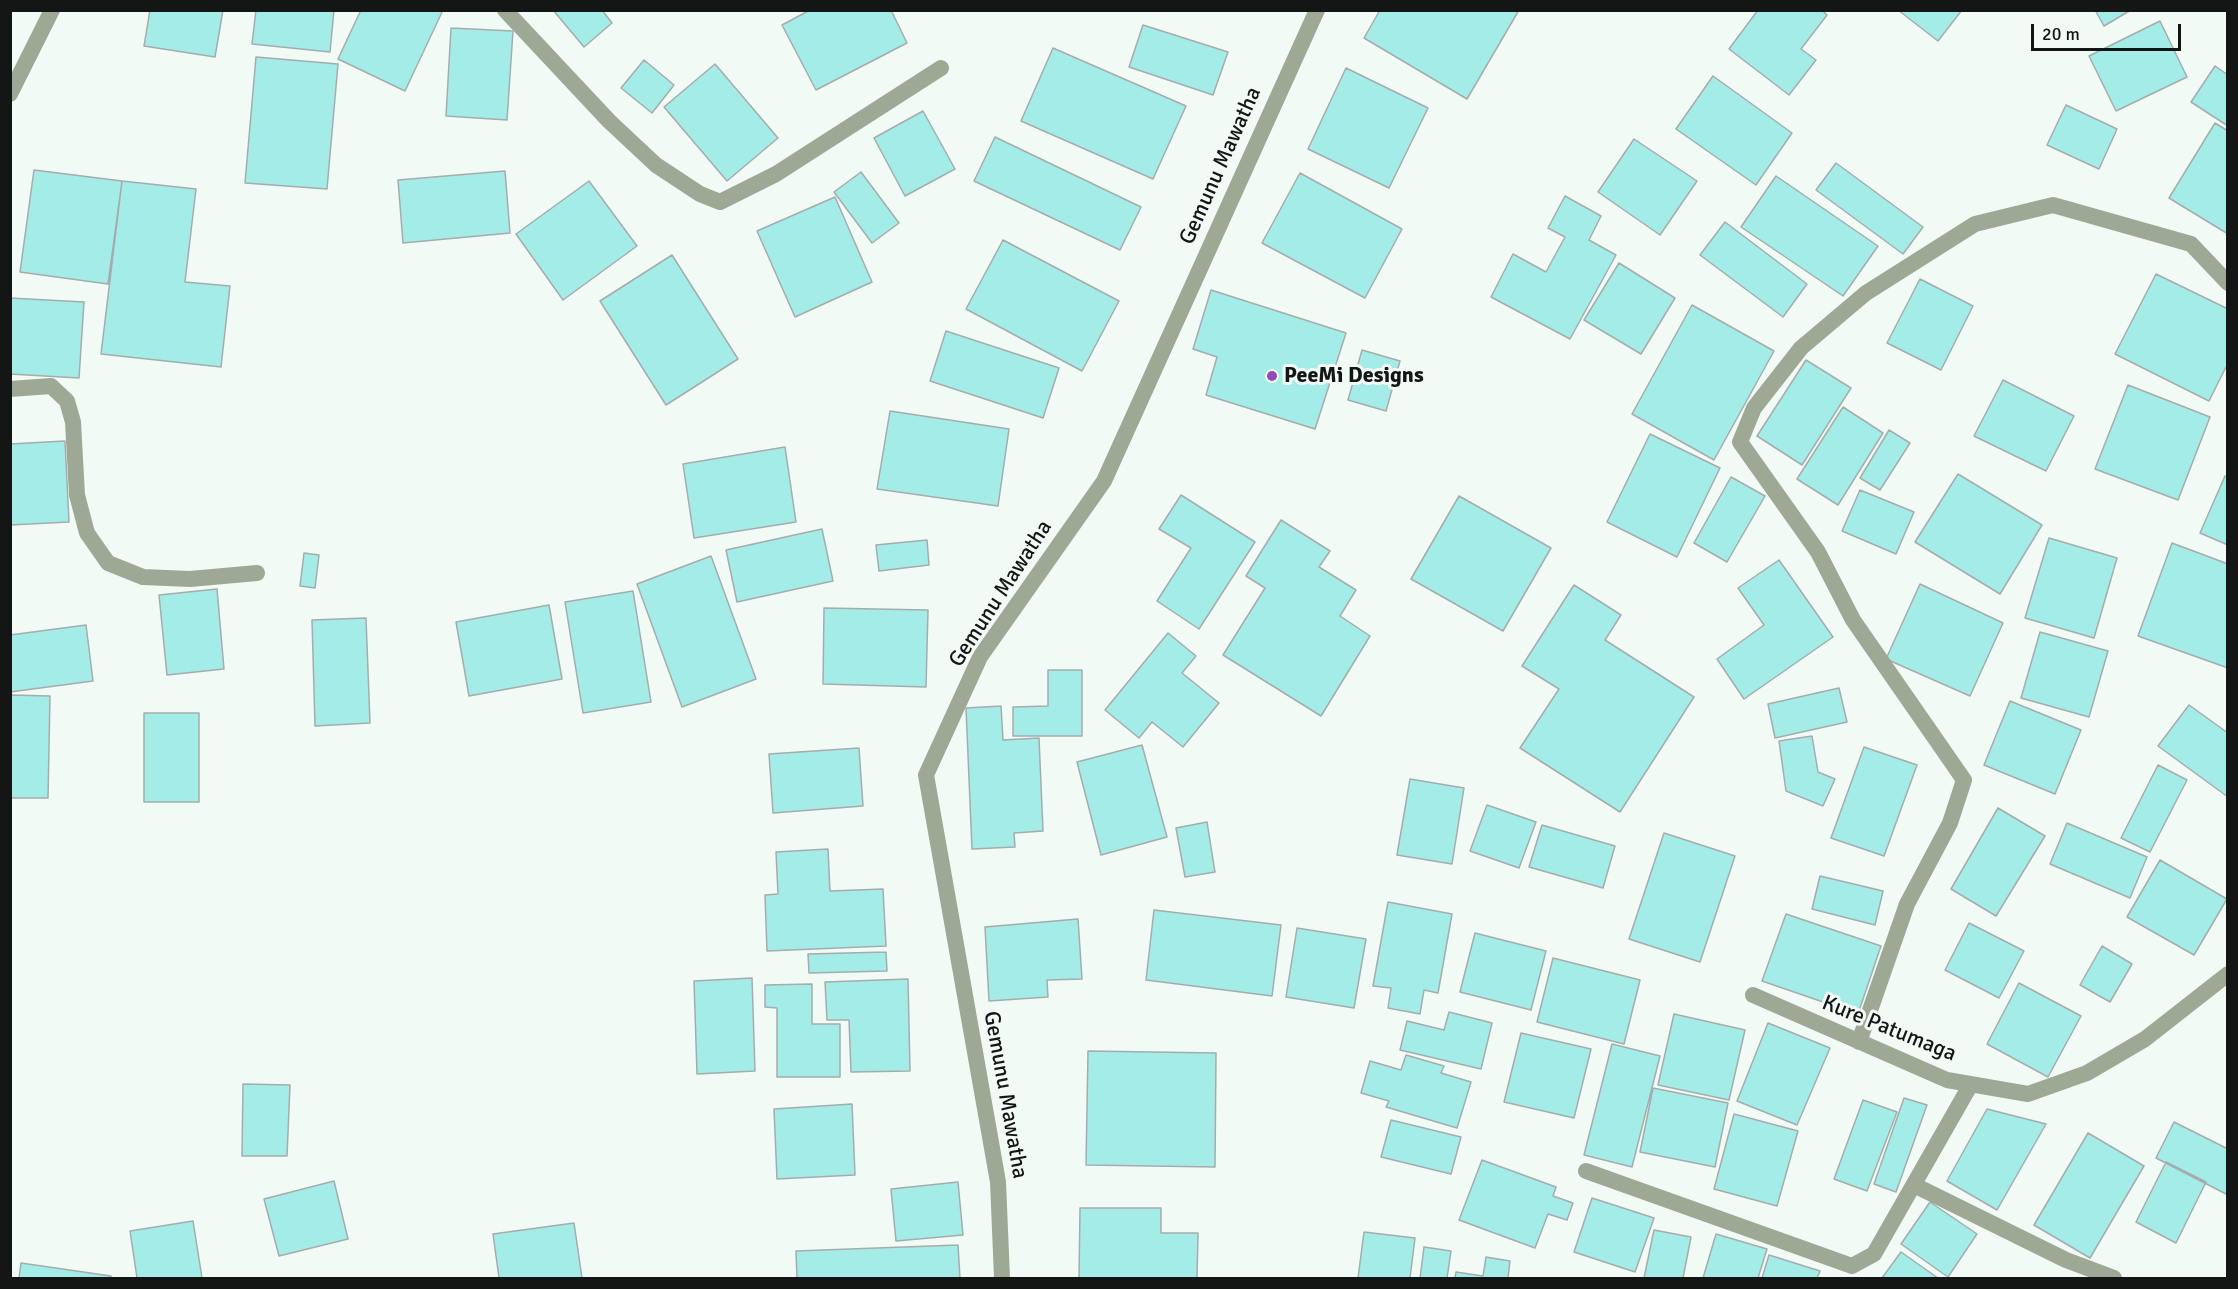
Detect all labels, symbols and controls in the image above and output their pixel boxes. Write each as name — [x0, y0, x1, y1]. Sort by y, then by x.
scale bar — [2034, 12, 2184, 50]
text: 20 m — [2042, 23, 2080, 45]
street label: Gemunu Mawatha — [1174, 83, 1268, 249]
place label: PeeMi Designs — [1284, 363, 1424, 389]
marker: PeeMi Designs — [1265, 369, 1279, 383]
street label: Gemunu Mawatha — [944, 516, 1058, 672]
street label: Kure Patumaga — [1818, 990, 1960, 1068]
street label: Gemunu Mawatha — [977, 1009, 1033, 1181]

